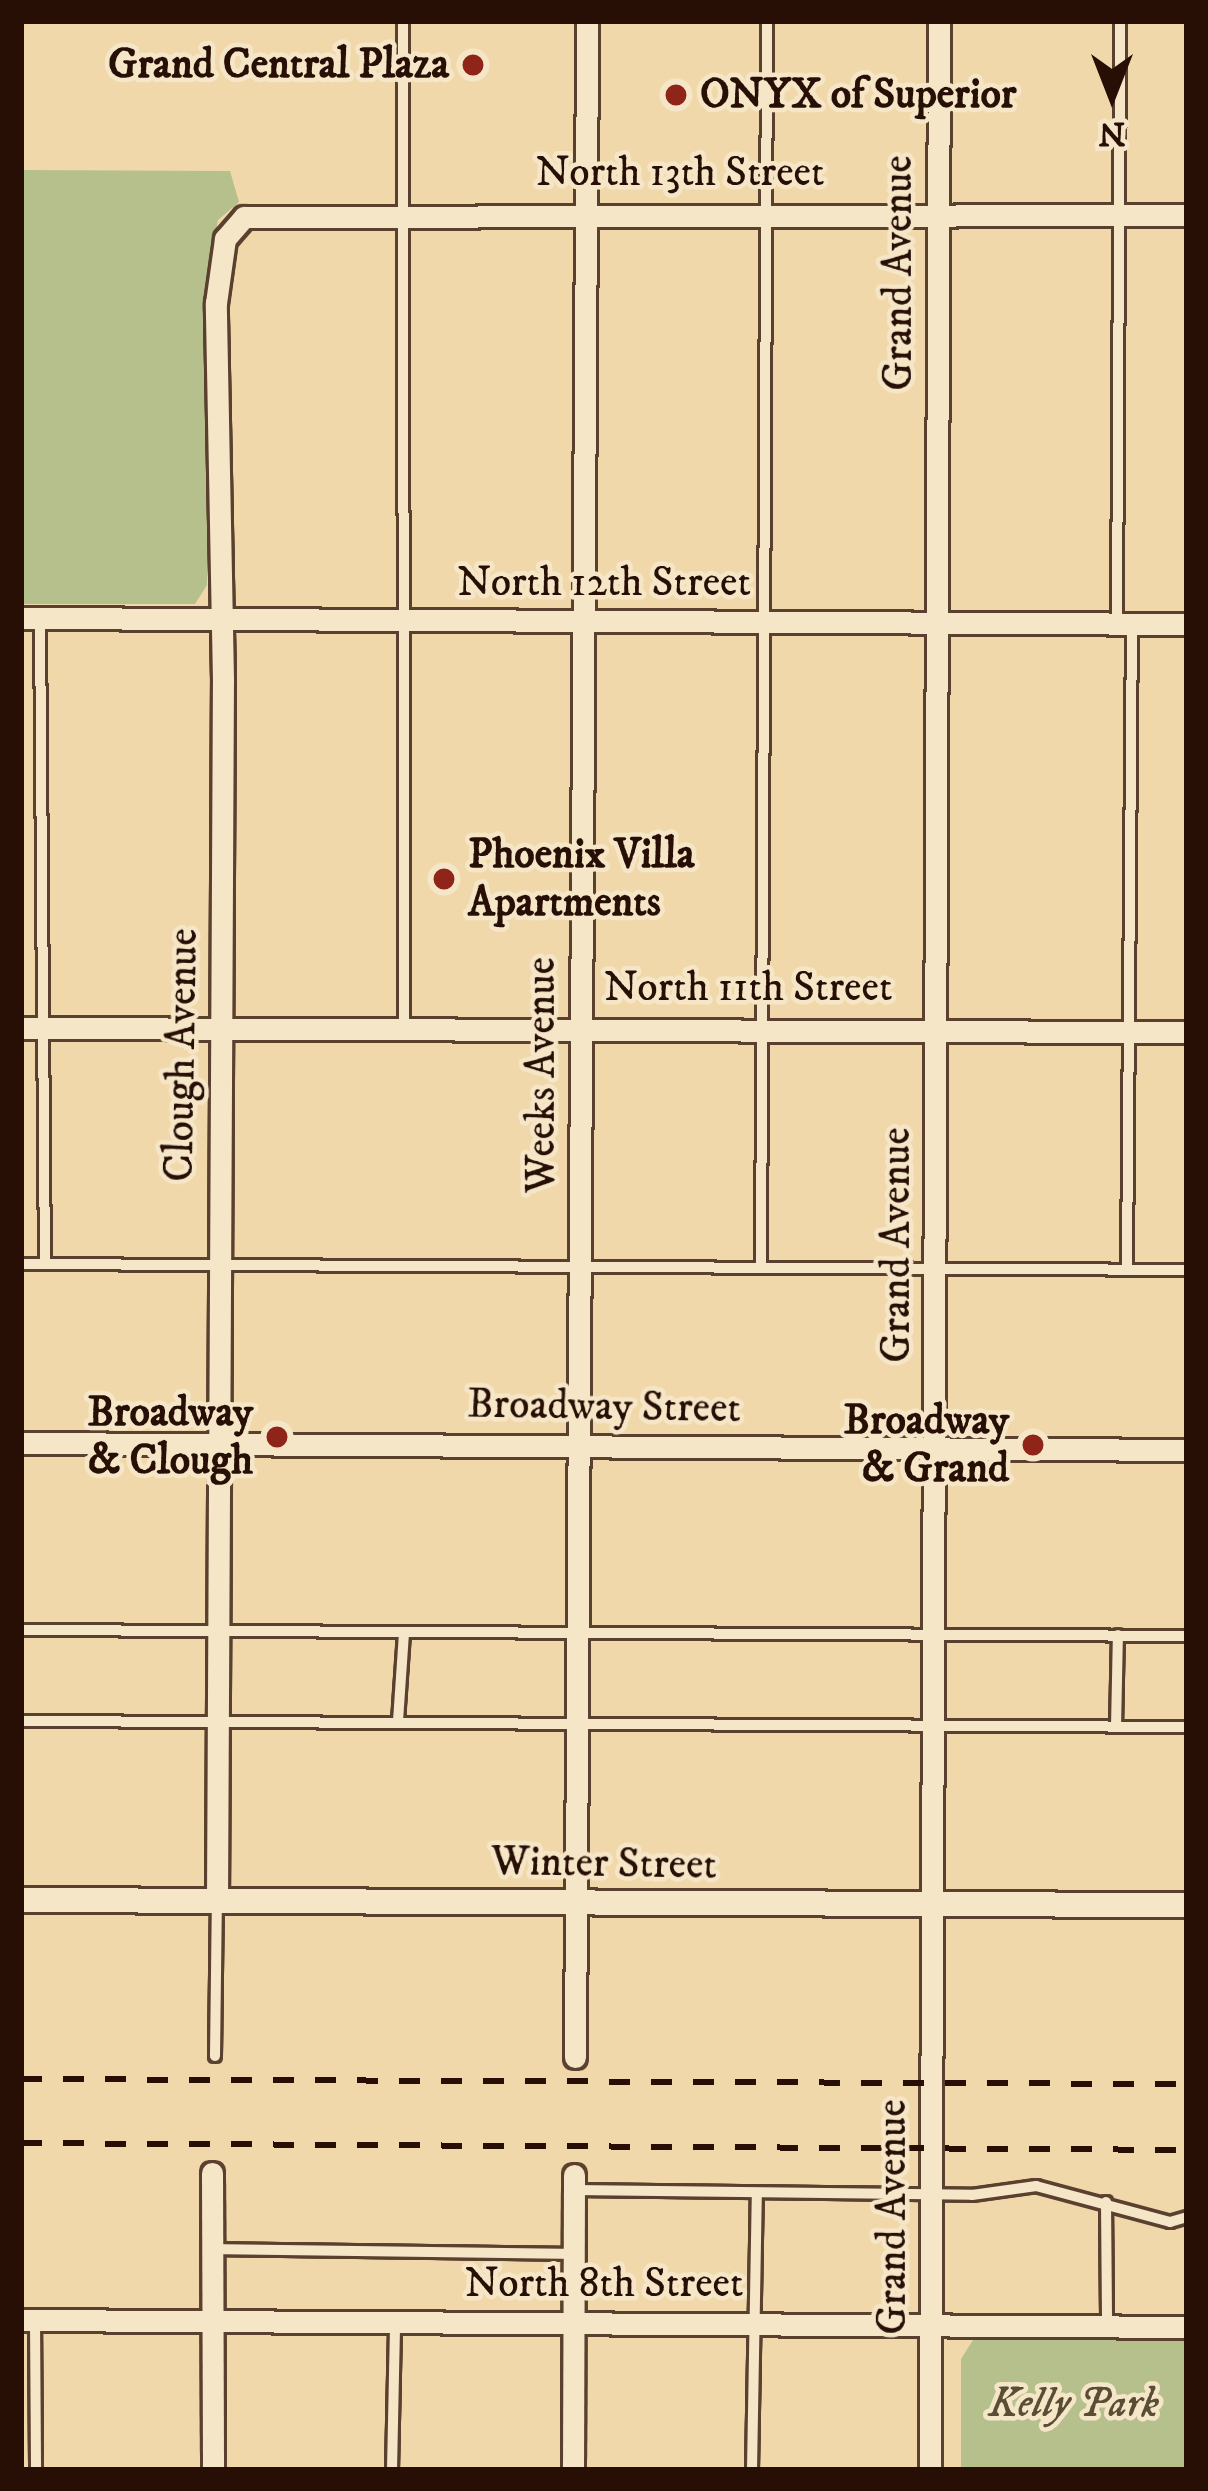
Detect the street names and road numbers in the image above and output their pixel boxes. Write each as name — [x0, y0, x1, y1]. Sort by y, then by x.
street label: North 13th Street — [536, 148, 824, 198]
street label: Grand Avenue — [874, 155, 924, 391]
street label: North 12th Street — [457, 558, 751, 608]
street label: Clough Avenue — [155, 928, 209, 1182]
street label: Weeks Avenue — [517, 957, 567, 1193]
street label: North 11th Street — [604, 963, 892, 1013]
street label: Grand Avenue — [872, 1127, 922, 1363]
street label: Broadway Street — [467, 1379, 741, 1435]
street label: Winter Street — [491, 1837, 717, 1891]
street label: Grand Avenue — [868, 2099, 918, 2335]
street label: North 8th Street — [465, 2259, 743, 2309]

